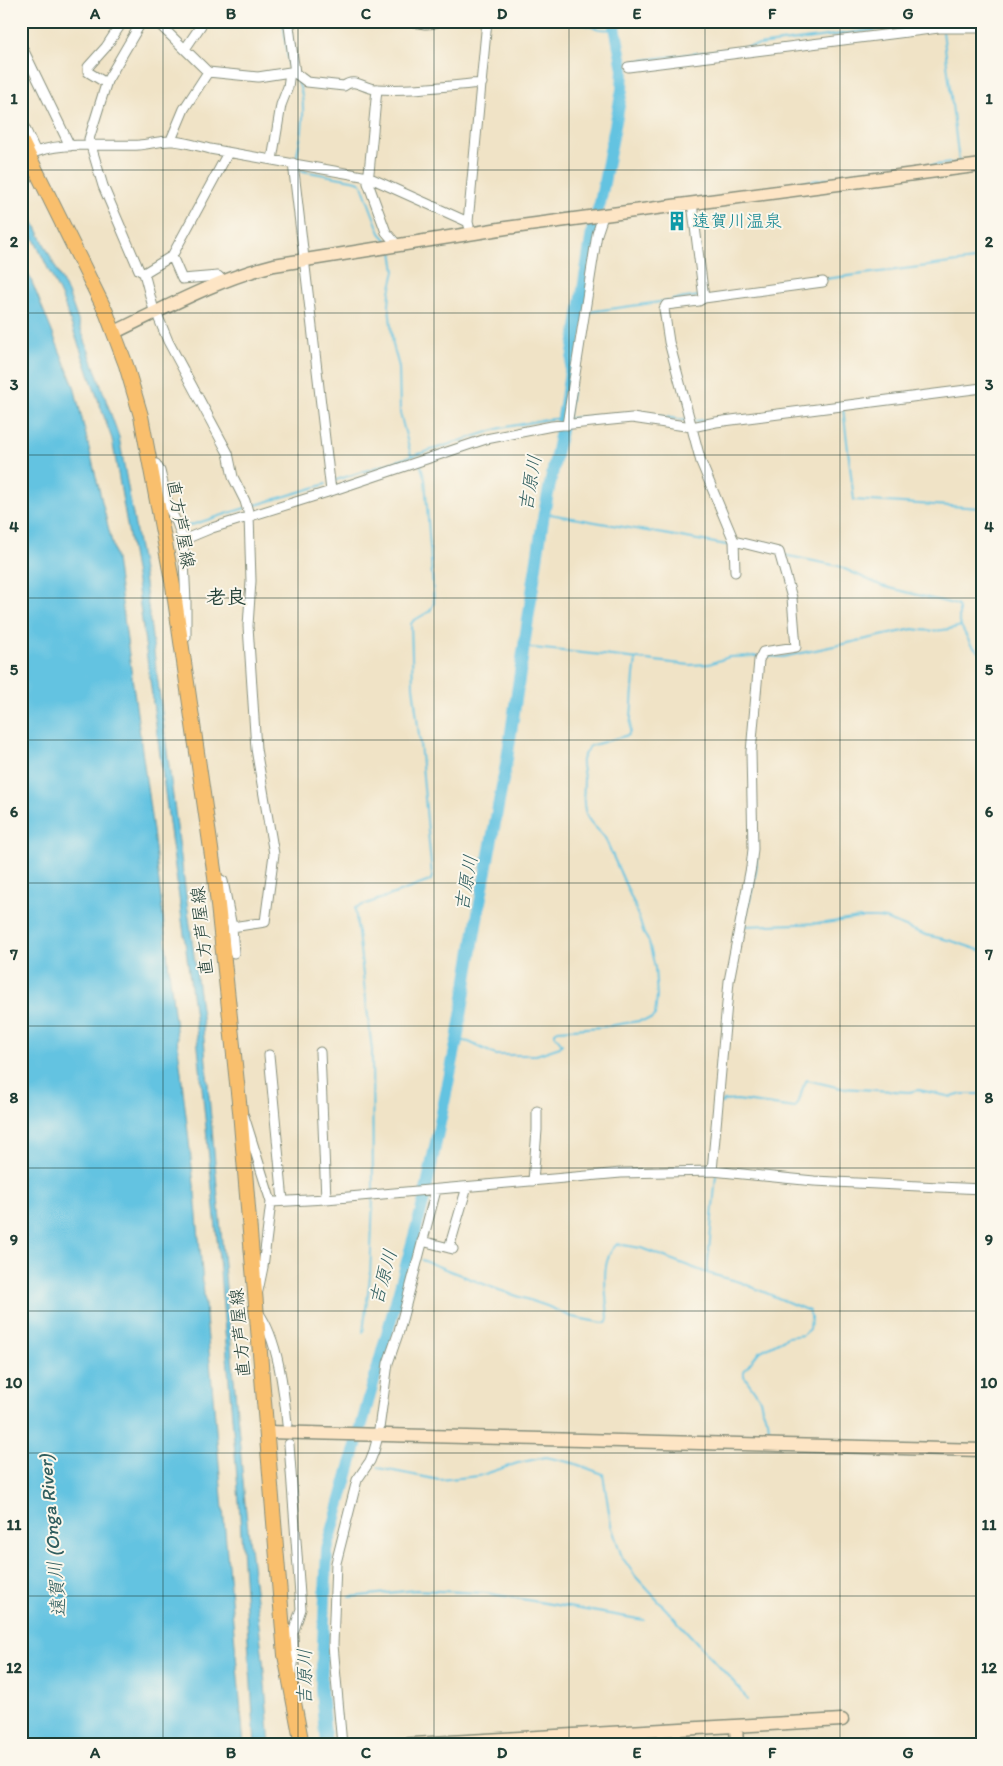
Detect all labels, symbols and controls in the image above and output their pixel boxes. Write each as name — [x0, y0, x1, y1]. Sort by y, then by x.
text: A — [89, 4, 101, 23]
text: B — [226, 4, 237, 23]
text: C — [361, 4, 372, 23]
text: D — [497, 4, 508, 23]
text: E — [633, 4, 642, 23]
text: F — [768, 4, 777, 23]
text: G — [902, 4, 914, 23]
text: 1 — [10, 89, 18, 108]
text: 1 — [985, 89, 993, 108]
building icon: 遠賀川温泉 — [666, 210, 688, 232]
place label: 遠賀川温泉 — [692, 210, 782, 232]
text: 2 — [10, 232, 19, 251]
text: 2 — [985, 232, 994, 251]
text: 3 — [10, 375, 19, 394]
text: 3 — [985, 375, 994, 394]
water label: 吉原川 — [514, 453, 546, 513]
street label: 直方芦屋線 — [162, 478, 200, 570]
text: 4 — [9, 517, 19, 536]
text: 4 — [984, 517, 994, 536]
district label: 老良 — [206, 585, 246, 609]
text: 5 — [10, 660, 19, 679]
text: 5 — [985, 660, 994, 679]
text: 6 — [10, 802, 19, 821]
text: 6 — [985, 802, 994, 821]
water label: 吉原川 — [450, 853, 482, 913]
street label: 直方芦屋線 — [186, 885, 218, 977]
text: 7 — [9, 945, 18, 964]
text: 7 — [984, 945, 993, 964]
text: 8 — [10, 1088, 19, 1107]
text: 8 — [985, 1088, 994, 1107]
text: 9 — [10, 1230, 18, 1249]
text: 9 — [985, 1230, 993, 1249]
water label: 吉原川 — [364, 1246, 402, 1308]
street label: 直方芦屋線 — [225, 1287, 255, 1379]
text: 10 — [5, 1373, 23, 1392]
text: 10 — [980, 1373, 998, 1392]
water label: 遠賀川 (Onga River) — [33, 1453, 71, 1619]
text: 11 — [7, 1515, 22, 1534]
text: 11 — [982, 1515, 997, 1534]
water label: 吉原川 — [293, 1648, 316, 1706]
text: 12 — [6, 1658, 23, 1677]
text: 12 — [981, 1658, 998, 1677]
text: A — [89, 1743, 101, 1762]
text: B — [226, 1743, 237, 1762]
text: C — [361, 1743, 372, 1762]
text: D — [497, 1743, 508, 1762]
text: E — [633, 1743, 642, 1762]
text: F — [768, 1743, 777, 1762]
text: G — [902, 1743, 914, 1762]

